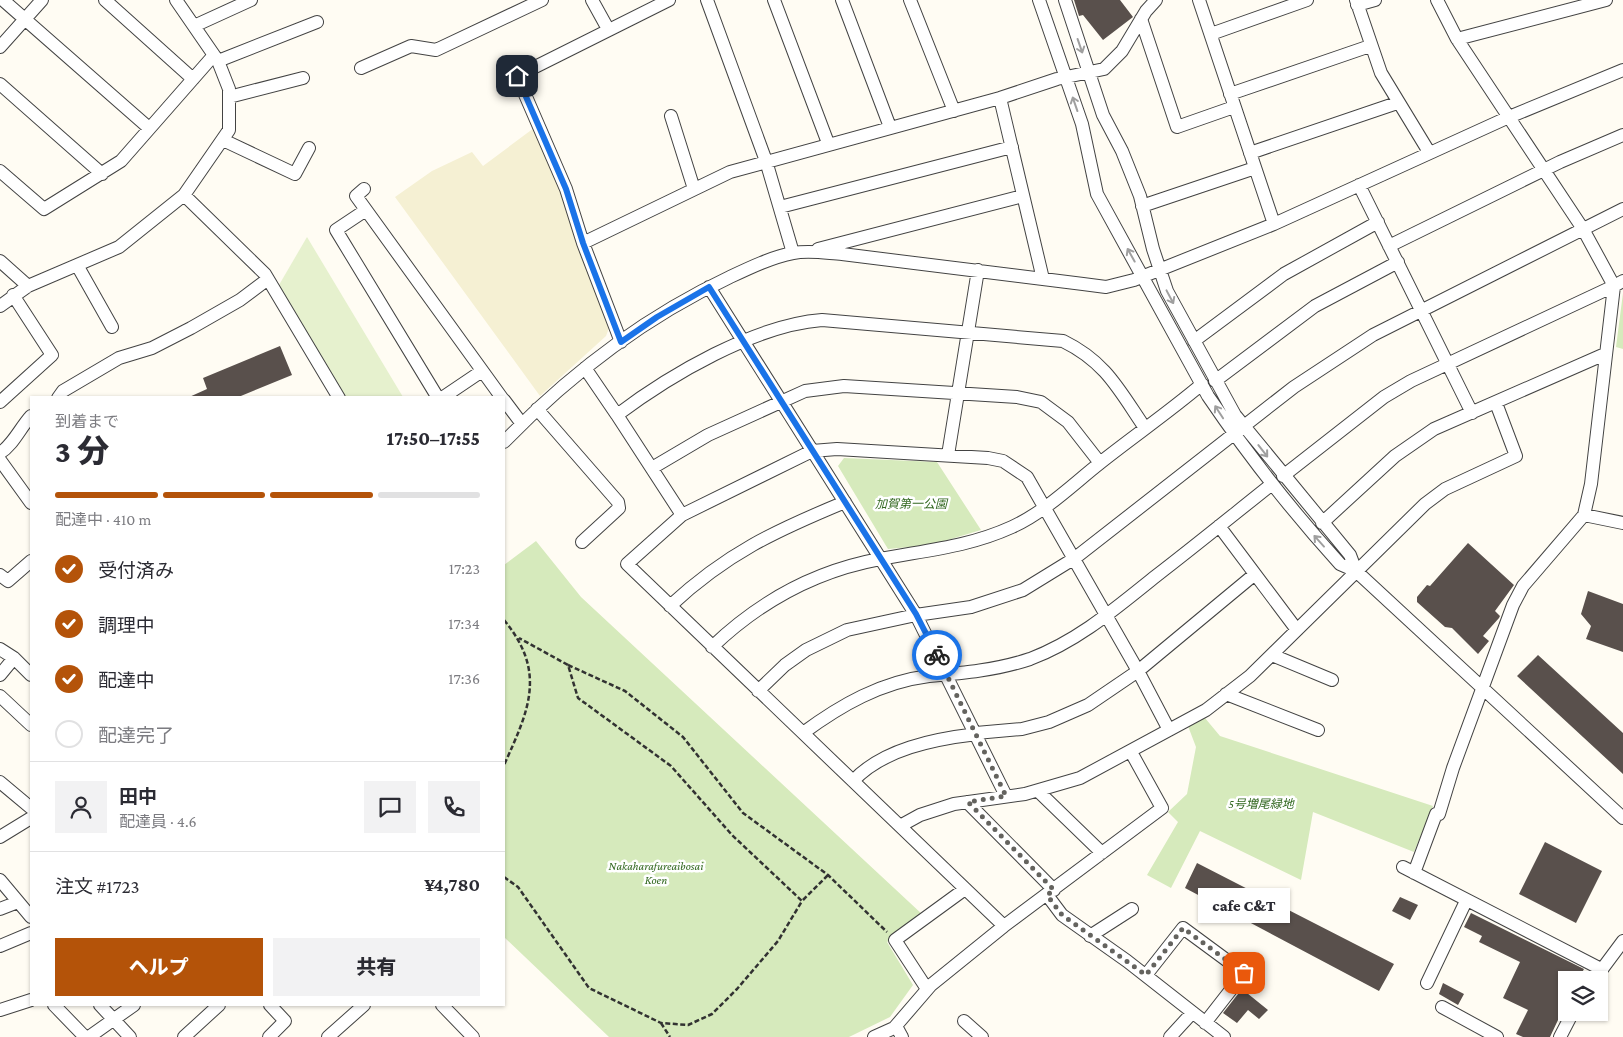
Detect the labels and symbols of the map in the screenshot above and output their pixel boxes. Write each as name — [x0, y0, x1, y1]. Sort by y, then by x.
one-way arrow — [1076, 38, 1086, 54]
pin — [496, 55, 538, 97]
one-way arrow — [1070, 97, 1080, 113]
one-way arrow — [1126, 249, 1136, 263]
one-way arrow — [1166, 289, 1175, 304]
one-way arrow — [1214, 406, 1224, 420]
one-way arrow — [1258, 444, 1269, 457]
park label: 加賀第一公園 — [875, 497, 949, 511]
one-way arrow — [1313, 534, 1325, 547]
courier — [912, 630, 962, 680]
park label: 5号増尾緑地 — [1228, 797, 1296, 811]
park label: Nakaharafureaibosai Koen — [609, 859, 704, 887]
callout: cafe C&T — [1198, 888, 1290, 923]
pin — [1223, 952, 1265, 994]

